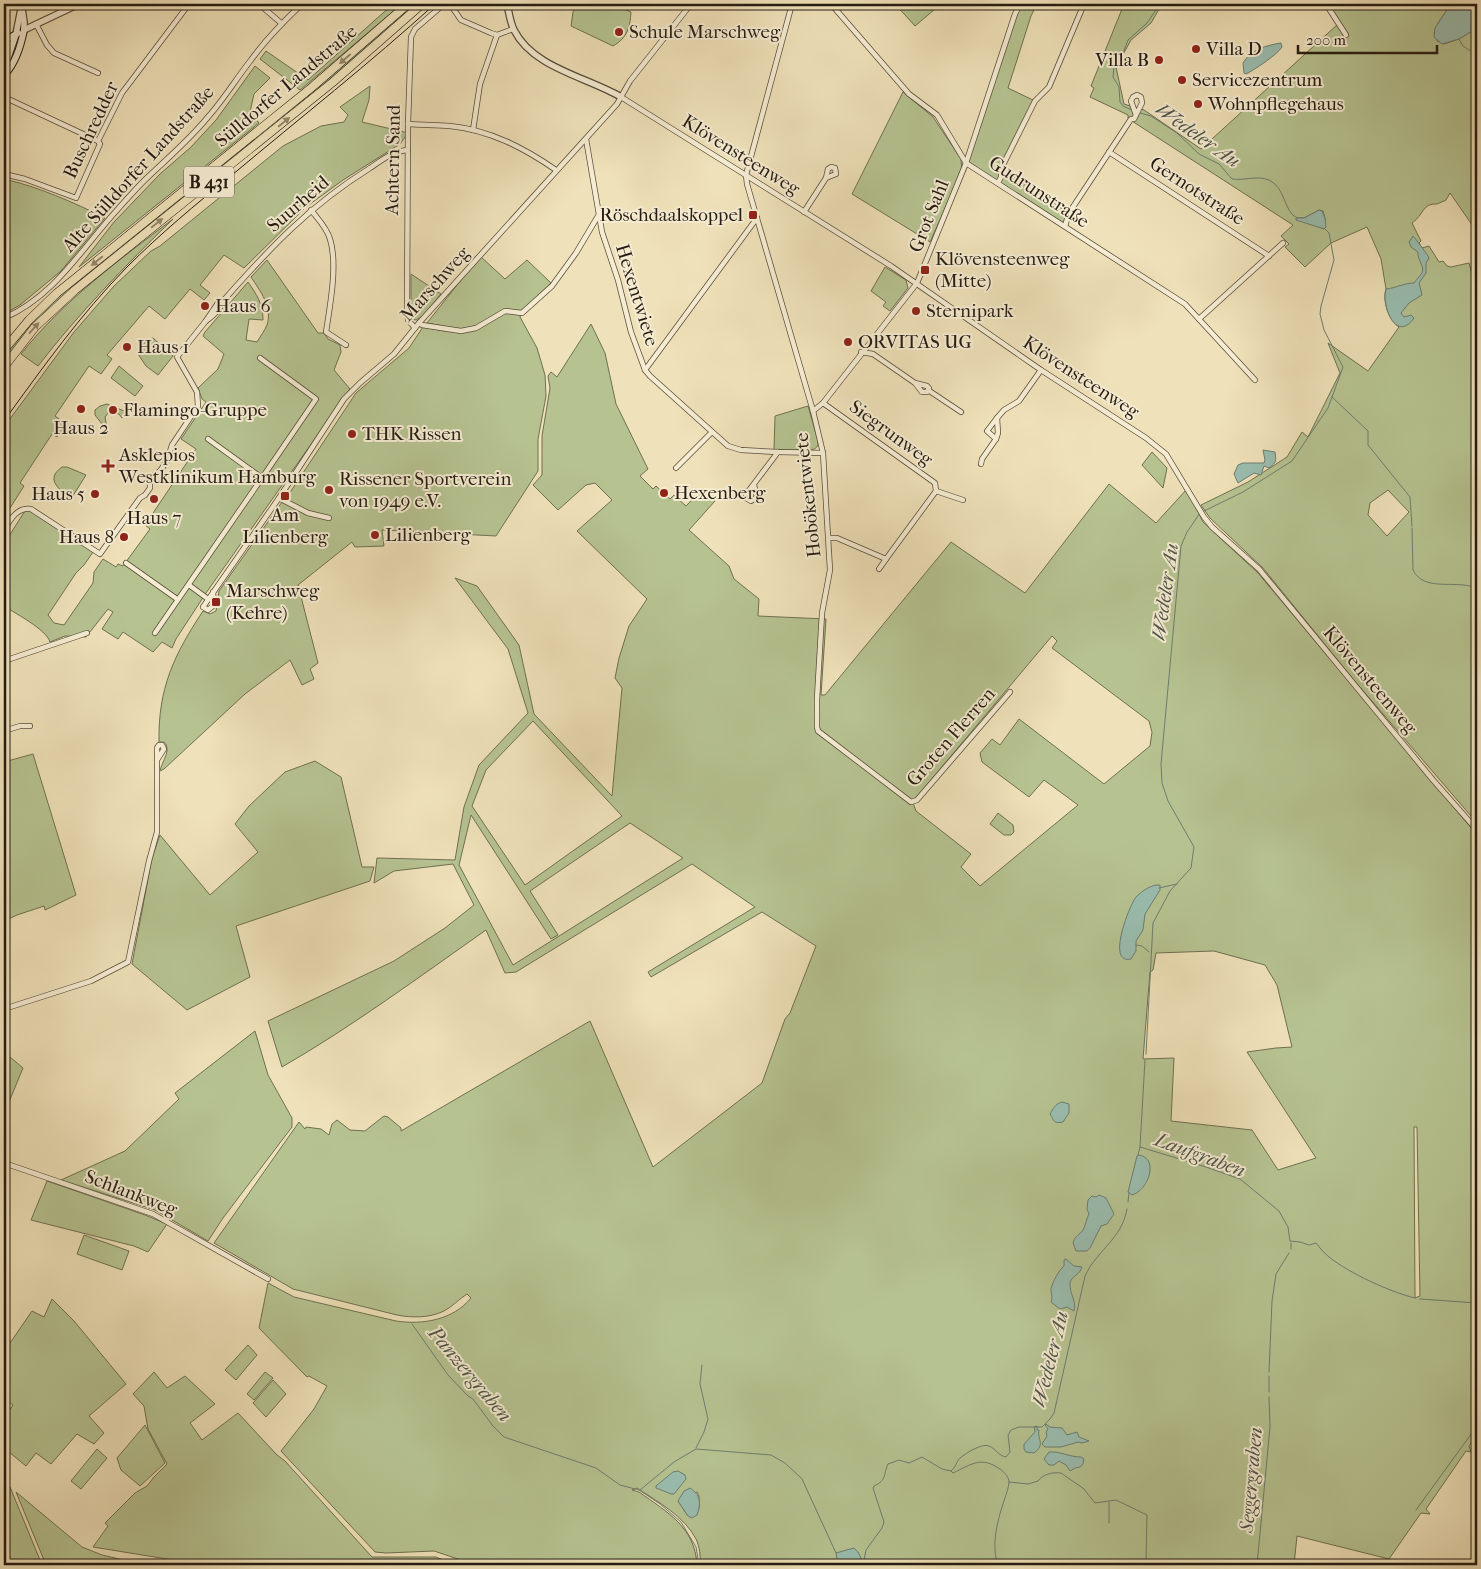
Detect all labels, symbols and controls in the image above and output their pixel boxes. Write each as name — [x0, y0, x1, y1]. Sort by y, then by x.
street label: Sülldorfer Landstraße — [211, 20, 361, 152]
place label: Schule Marschweg — [629, 21, 781, 43]
scale bar — [1298, 22, 1437, 54]
marker: Schule Marschweg — [613, 26, 625, 38]
text: 200 m — [1306, 31, 1346, 49]
place label: Villa D — [1205, 38, 1262, 60]
marker: Villa D — [1190, 43, 1202, 55]
place label: Villa B — [1094, 49, 1149, 71]
one-way arrow — [340, 53, 352, 65]
marker: Villa B — [1153, 54, 1165, 66]
place label: Servicezentrum — [1192, 69, 1322, 91]
marker: Servicezentrum — [1176, 74, 1188, 86]
street label: Buschredder — [59, 77, 123, 182]
street label: Alte Sülldorfer Landstraße — [57, 81, 218, 257]
place label: Wohnpflegehaus — [1207, 93, 1344, 115]
water label: Wedeler Au — [1151, 98, 1245, 172]
marker: Wohnpflegehaus — [1192, 98, 1204, 110]
street label: Achtern Sand — [381, 104, 405, 216]
street label: Klövensteenweg — [678, 110, 805, 200]
one-way arrow — [277, 116, 290, 127]
street label: Gudrunstraße — [985, 151, 1093, 233]
street label: Gernotstraße — [1145, 152, 1249, 230]
road number: B 431 — [184, 166, 234, 198]
street label: Suurheid — [263, 171, 334, 237]
street label: Grot Sahl — [905, 176, 953, 256]
place label: Röschdaalskoppel — [599, 204, 743, 226]
marker: Röschdaalskoppel — [747, 209, 759, 221]
one-way arrow — [151, 218, 164, 229]
street label: Marschweg — [396, 241, 475, 326]
street label: Hexentwiete — [611, 241, 663, 349]
place label: Klövensteenweg (Mitte) — [935, 248, 1070, 292]
one-way arrow — [91, 255, 104, 266]
marker: Klövensteenweg (Mitte) — [919, 264, 931, 276]
place label: Haus 6 — [215, 295, 272, 317]
marker: Haus 6 — [199, 300, 211, 312]
place label: Sternipark — [926, 300, 1014, 322]
marker: Sternipark — [910, 305, 922, 317]
one-way arrow — [28, 323, 40, 335]
place label: ORVITAS UG — [858, 331, 972, 353]
street label: Klövensteenweg — [1019, 331, 1144, 423]
place label: Haus 1 — [137, 336, 189, 358]
marker: ORVITAS UG — [842, 336, 854, 348]
marker: Haus 1 — [121, 341, 133, 353]
street label: Siegrunweg — [845, 395, 938, 471]
place label: Flamingo-Gruppe — [123, 399, 267, 421]
marker: Haus 2 — [75, 403, 87, 415]
marker: Flamingo-Gruppe — [107, 404, 119, 416]
place label: Haus 2 — [53, 417, 109, 439]
place label: THK Rissen — [362, 423, 462, 445]
marker: THK Rissen — [346, 428, 358, 440]
street label: Hobökentwiete — [790, 431, 826, 559]
place label: Asklepios Westklinikum Hamburg — [118, 444, 316, 488]
marker: Asklepios Westklinikum Hamburg — [101, 459, 115, 473]
place label: Rissener Sportverein von 1949 e.V. — [339, 468, 511, 512]
place label: Hexenberg — [674, 482, 766, 504]
place label: Haus 5 — [31, 483, 85, 505]
marker: Rissener Sportverein von 1949 e.V. — [323, 484, 335, 496]
marker: Hexenberg — [658, 487, 670, 499]
marker: Haus 5 — [89, 488, 101, 500]
marker: Am Lilienberg — [279, 490, 291, 502]
marker: Haus 7 — [148, 493, 160, 505]
place label: Am Lilienberg — [242, 504, 329, 548]
place label: Haus 7 — [127, 507, 181, 529]
place label: Lilienberg — [385, 524, 471, 546]
place label: Haus 8 — [59, 526, 114, 548]
marker: Lilienberg — [369, 529, 381, 541]
marker: Haus 8 — [118, 531, 130, 543]
water label: Wedeler Au — [1147, 542, 1183, 642]
place label: Marschweg (Kehre) — [226, 580, 320, 624]
marker: Marschweg (Kehre) — [210, 596, 222, 608]
street label: Klövensteenweg — [1318, 621, 1422, 739]
street label: Groten Flerren — [902, 683, 1000, 791]
water label: Laufgraben — [1150, 1127, 1249, 1182]
street label: Schlankweg — [82, 1165, 181, 1221]
water label: Wedeler Au — [1027, 1309, 1073, 1409]
water label: Panzergraben — [423, 1321, 517, 1426]
water label: Seggergraben — [1235, 1426, 1267, 1535]

